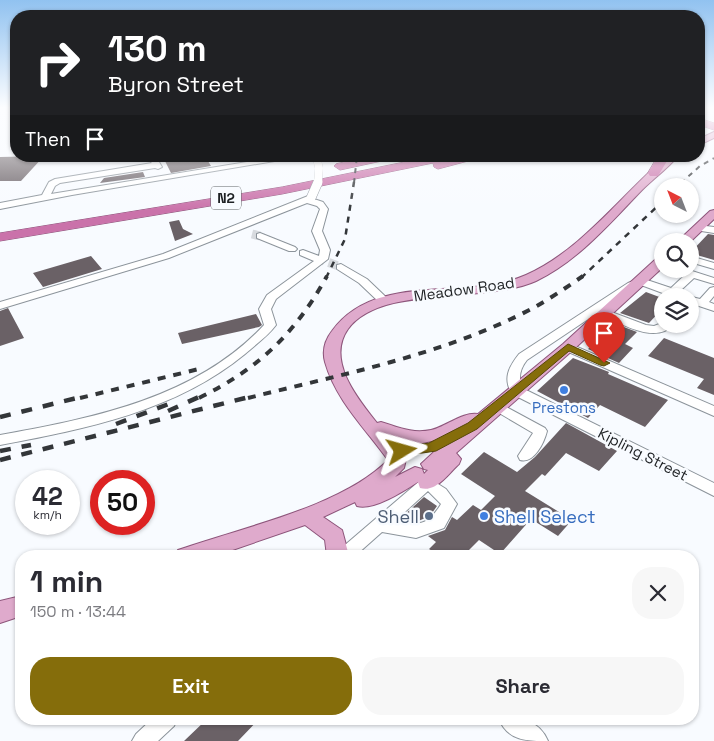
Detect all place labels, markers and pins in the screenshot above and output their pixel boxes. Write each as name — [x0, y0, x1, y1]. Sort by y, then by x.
pin — [583, 312, 625, 363]
marker: Prestons — [558, 384, 570, 396]
place label: Prestons — [532, 398, 596, 417]
place label: Shell — [377, 505, 419, 528]
place label: Shell Select — [494, 505, 596, 528]
marker: Shell — [423, 510, 435, 522]
marker: Shell Select — [478, 510, 490, 522]

